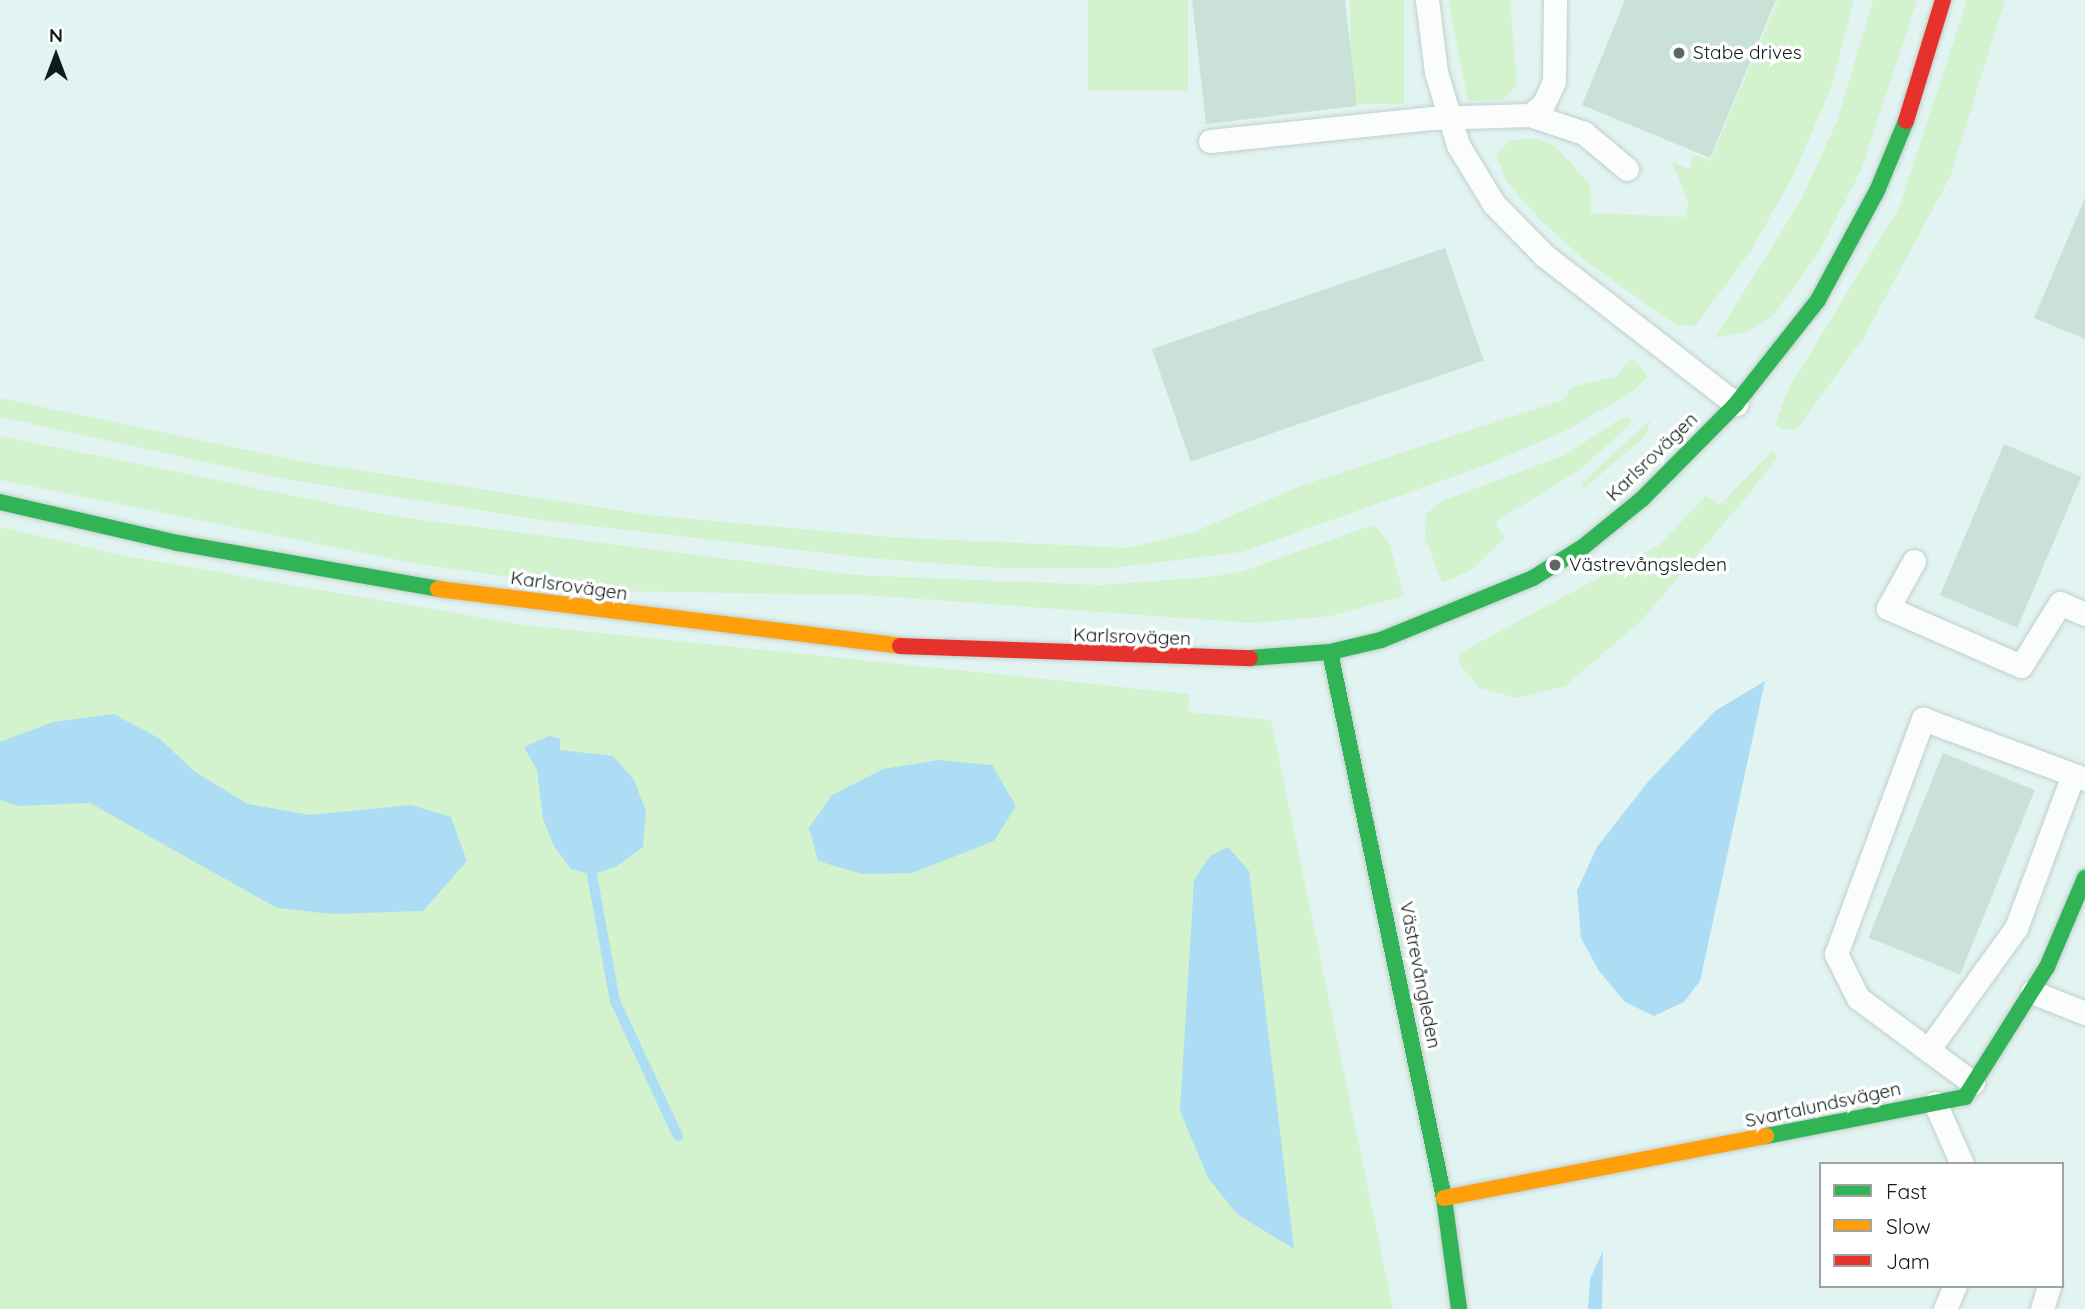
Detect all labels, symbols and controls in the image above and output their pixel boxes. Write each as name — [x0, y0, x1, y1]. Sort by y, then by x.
north arrow — [21, 21, 91, 91]
text: N — [49, 23, 63, 47]
place label: Stabe drives — [1693, 42, 1802, 64]
marker: Stabe drives — [1671, 45, 1687, 61]
street label: Karlsrovägen — [1602, 408, 1702, 506]
place label: Västrevångsleden — [1569, 554, 1727, 576]
marker: Västrevångsleden — [1547, 557, 1563, 573]
street label: Karlsrovägen — [509, 567, 629, 605]
street label: Karlsrovägen — [1073, 624, 1191, 650]
street label: Västrevångleden — [1395, 900, 1445, 1050]
street label: Svartalundsvägen — [1743, 1077, 1903, 1133]
legend — [1819, 1162, 2064, 1288]
text: Fast — [1886, 1178, 1927, 1204]
text: Slow — [1886, 1213, 1931, 1239]
text: Jam — [1886, 1248, 1930, 1274]

